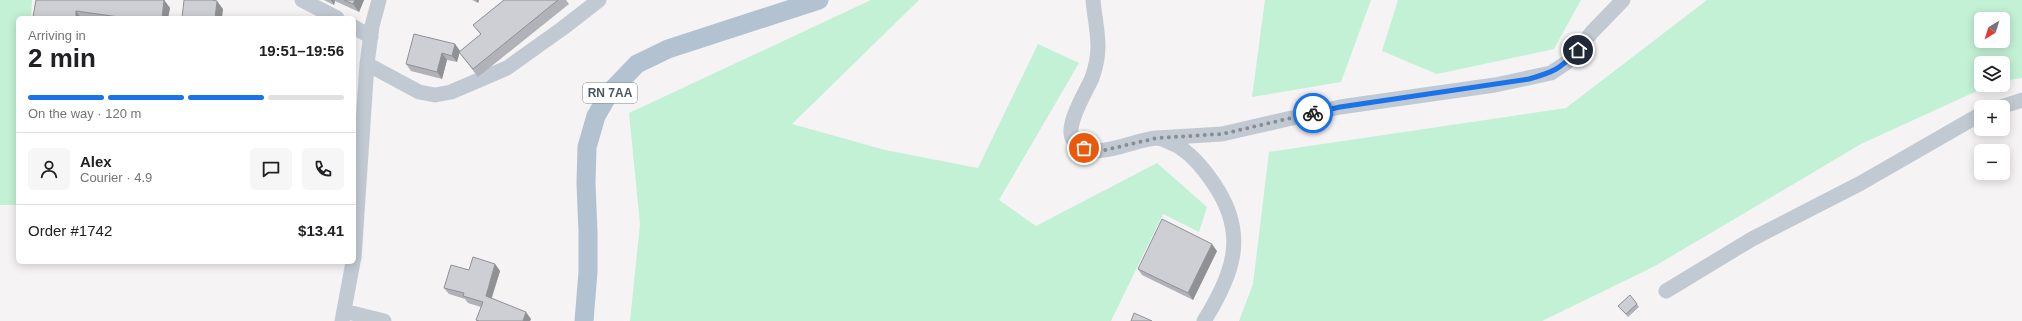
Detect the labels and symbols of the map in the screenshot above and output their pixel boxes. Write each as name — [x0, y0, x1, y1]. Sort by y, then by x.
north arrow — [1974, 12, 2010, 48]
pin — [1561, 33, 1595, 67]
road number: RN 7AA — [583, 83, 637, 103]
courier — [1293, 93, 1333, 133]
pin — [1067, 131, 1101, 165]

